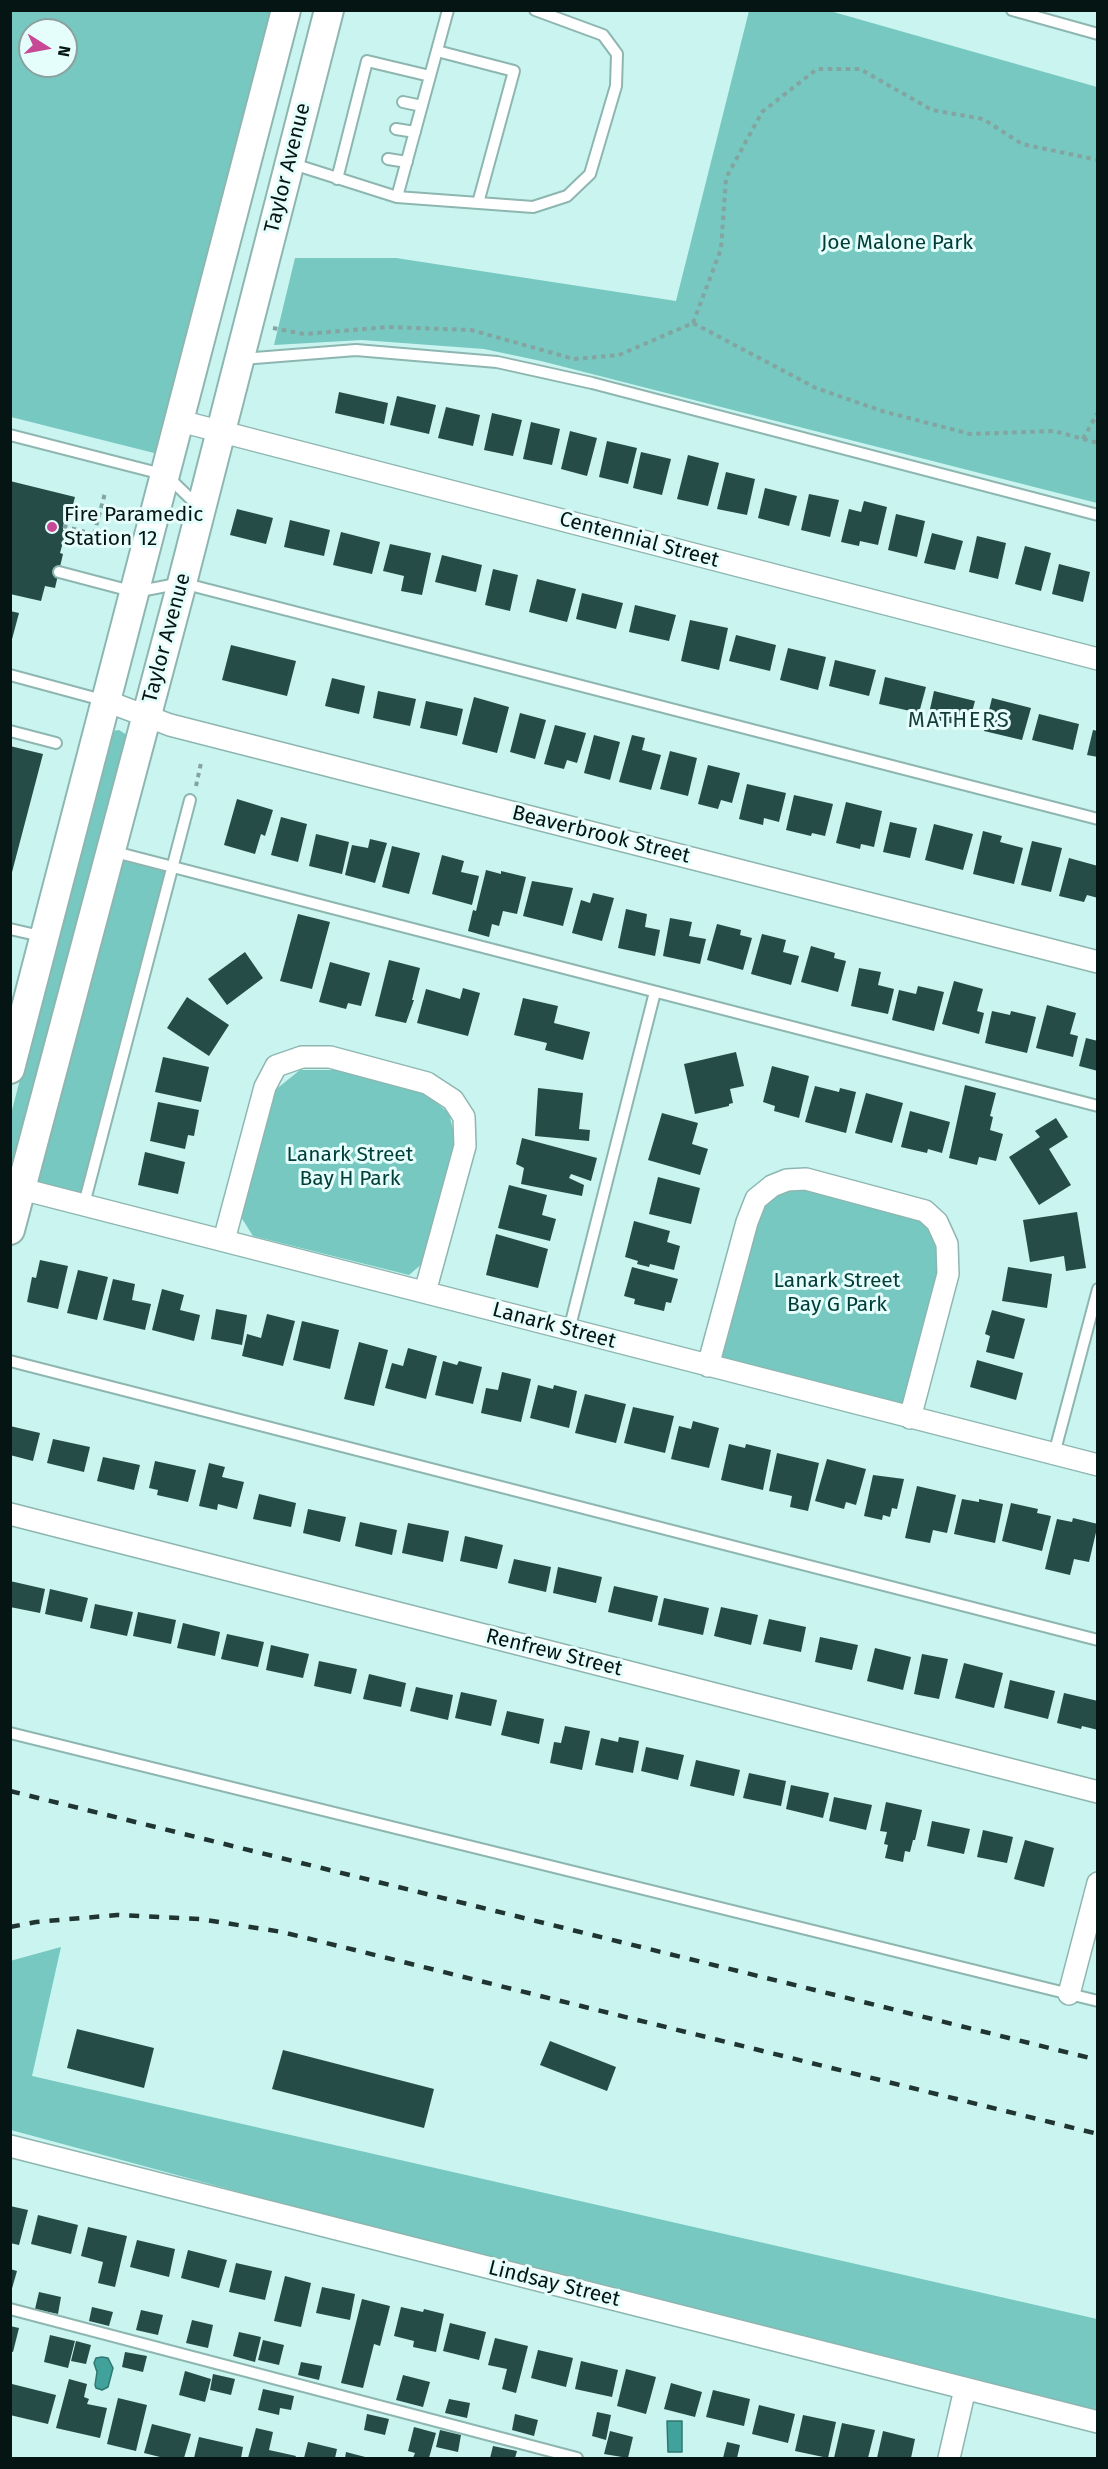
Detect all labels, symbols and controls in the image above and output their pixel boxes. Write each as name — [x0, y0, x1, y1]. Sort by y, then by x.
north arrow — [18, 18, 78, 78]
text: N — [54, 44, 75, 58]
street label: Taylor Avenue — [260, 100, 316, 236]
park label: Joe Malone Park — [821, 230, 973, 256]
place label: Fire Paramedic Station 12 — [64, 502, 203, 552]
street label: Centennial Street — [556, 507, 722, 573]
marker: Fire Paramedic Station 12 — [45, 520, 59, 534]
street label: Taylor Avenue — [138, 571, 196, 705]
district label: MATHERS — [908, 708, 1010, 734]
street label: Beaverbrook Street — [509, 801, 693, 869]
park label: Lanark Street Bay H Park — [287, 1142, 413, 1192]
park label: Lanark Street Bay G Park — [774, 1268, 900, 1318]
street label: Lanark Street — [490, 1297, 618, 1355]
street label: Renfrew Street — [483, 1624, 625, 1682]
street label: Lindsay Street — [486, 2255, 622, 2313]

